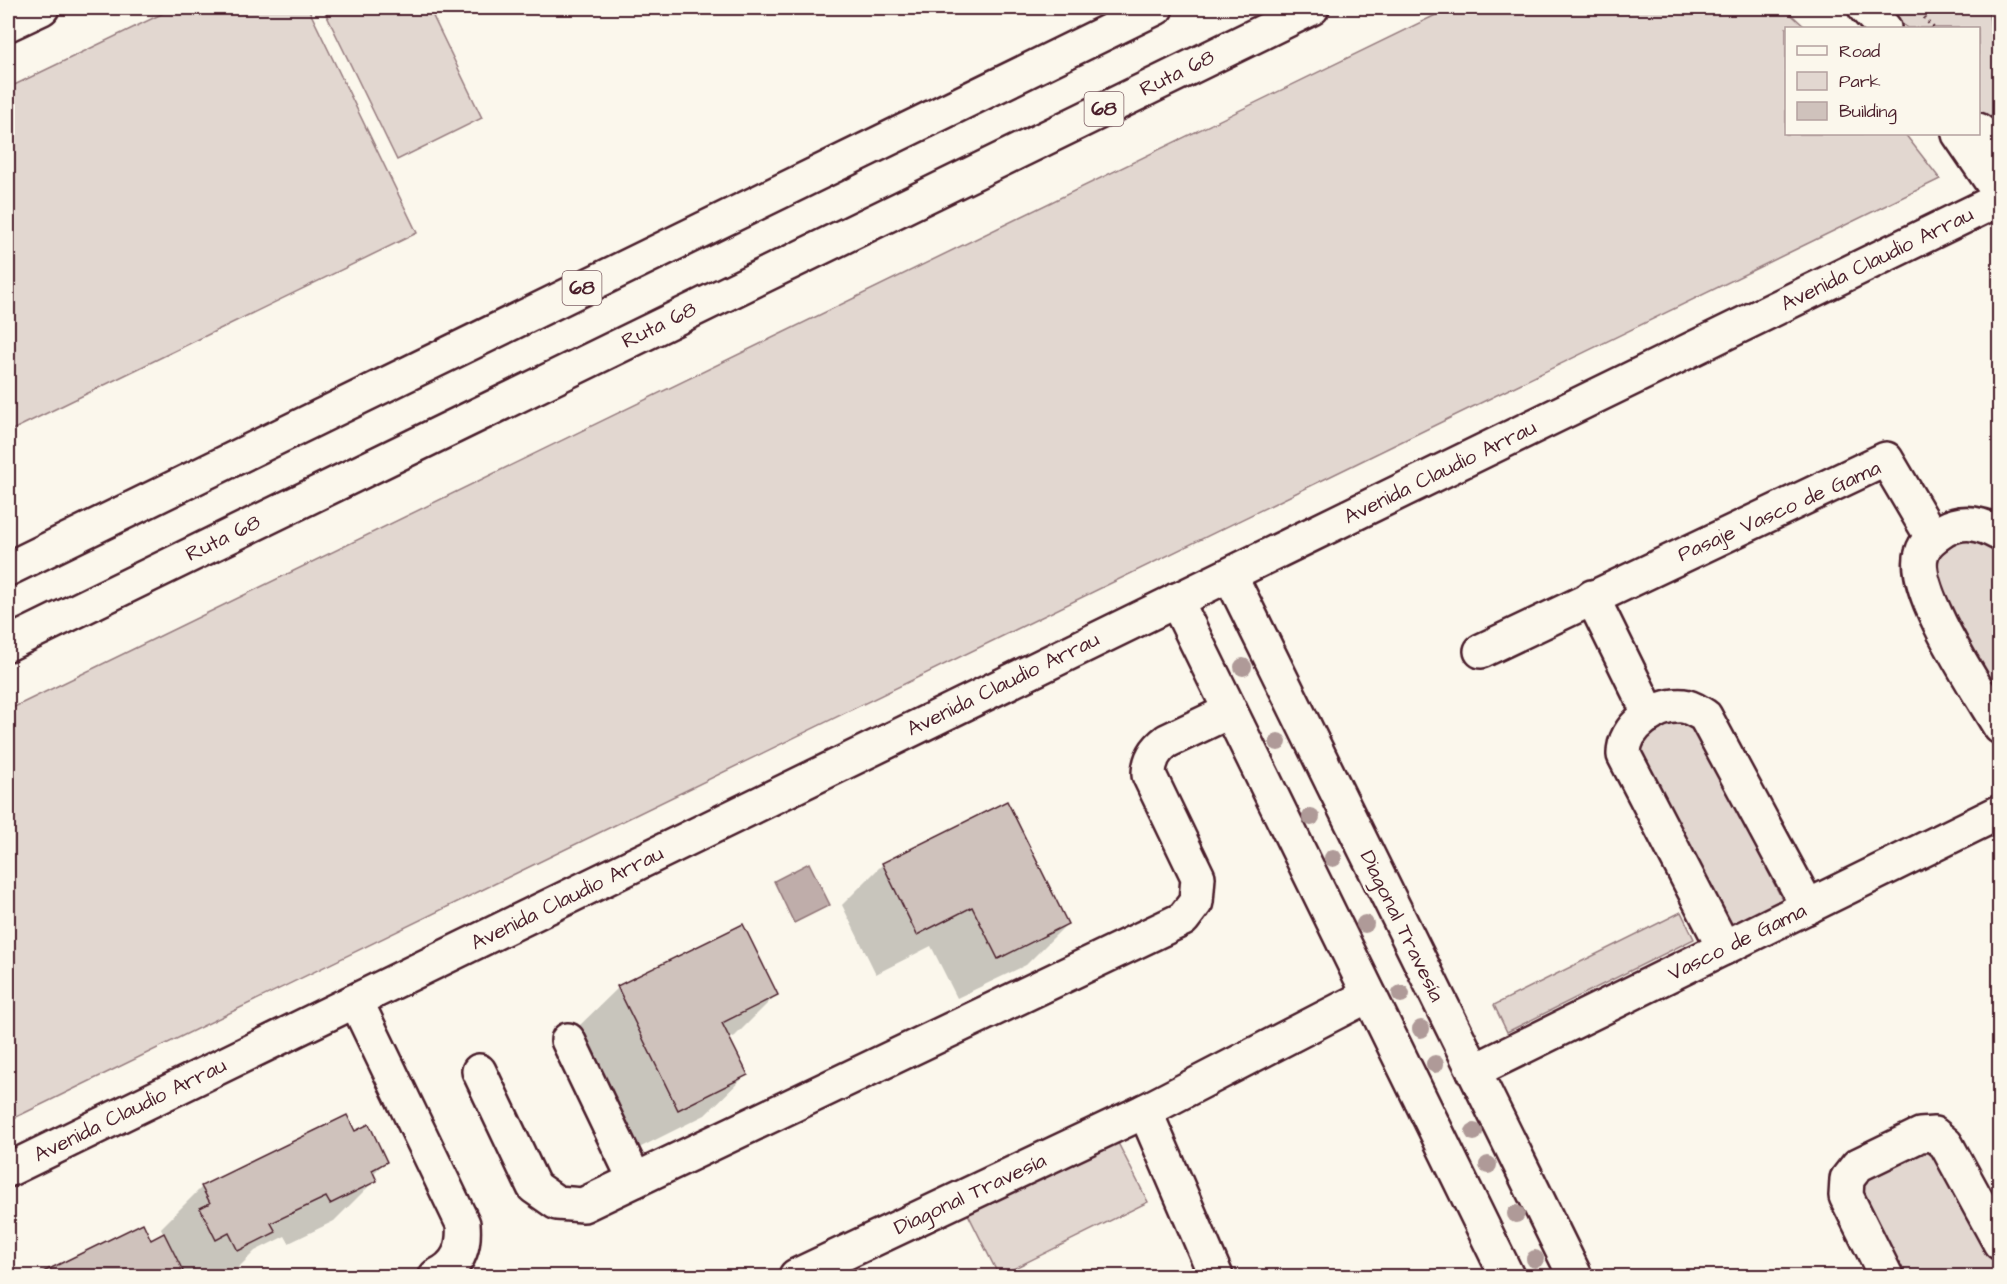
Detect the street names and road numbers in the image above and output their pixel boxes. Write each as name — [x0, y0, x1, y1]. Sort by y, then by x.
street label: Ruta 68 — [1135, 42, 1220, 104]
road number: 68 — [1084, 92, 1124, 126]
street label: Avenida Claudio Arrau — [1776, 200, 1978, 318]
road number: 68 — [562, 271, 602, 305]
street label: Ruta 68 — [617, 294, 702, 356]
street label: Avenida Claudio Arrau — [1339, 413, 1541, 531]
street label: Pasaje Vasco de Gama — [1673, 453, 1885, 569]
street label: Ruta 68 — [181, 507, 266, 569]
street label: Avenida Claudio Arrau — [902, 625, 1104, 743]
street label: Avenida Claudio Arrau — [466, 839, 668, 957]
street label: Diagonal Travesía — [1351, 845, 1451, 1008]
street label: Vasco de Gama — [1663, 896, 1811, 988]
street label: Avenida Claudio Arrau — [29, 1051, 231, 1169]
street label: Diagonal Travesía — [889, 1146, 1052, 1244]

